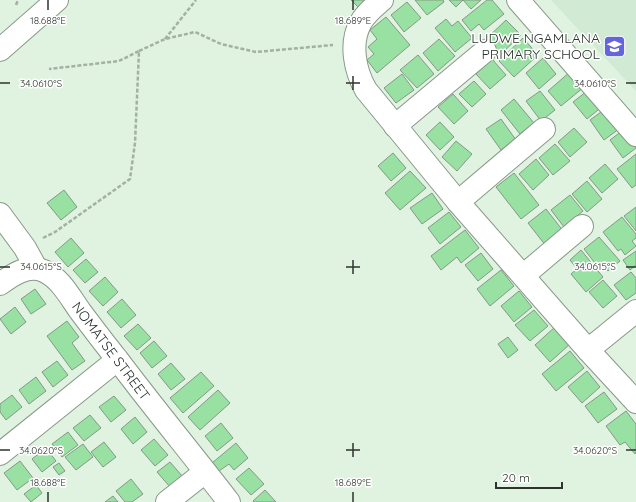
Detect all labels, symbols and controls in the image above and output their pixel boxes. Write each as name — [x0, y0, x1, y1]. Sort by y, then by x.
text: 18.688°E — [30, 14, 66, 27]
text: 18.689°E — [335, 14, 371, 27]
place label: LUDWE NGAMLANA PRIMARY SCHOOL — [471, 29, 601, 63]
school or university icon: LUDWE NGAMLANA PRIMARY SCHOOL — [602, 33, 628, 59]
text: 34.0610°S — [20, 77, 62, 90]
text: 34.0610°S — [574, 77, 616, 90]
text: 34.0615°S — [20, 260, 62, 273]
text: 34.0615°S — [574, 260, 616, 273]
street label: NOMATSE STREET — [68, 298, 154, 404]
text: 34.0620°S — [19, 444, 63, 457]
text: 34.0620°S — [573, 444, 617, 457]
scale bar — [496, 464, 562, 490]
text: 20 m — [502, 470, 530, 485]
text: 18.688°E — [30, 476, 66, 489]
text: 18.689°E — [335, 476, 371, 489]

